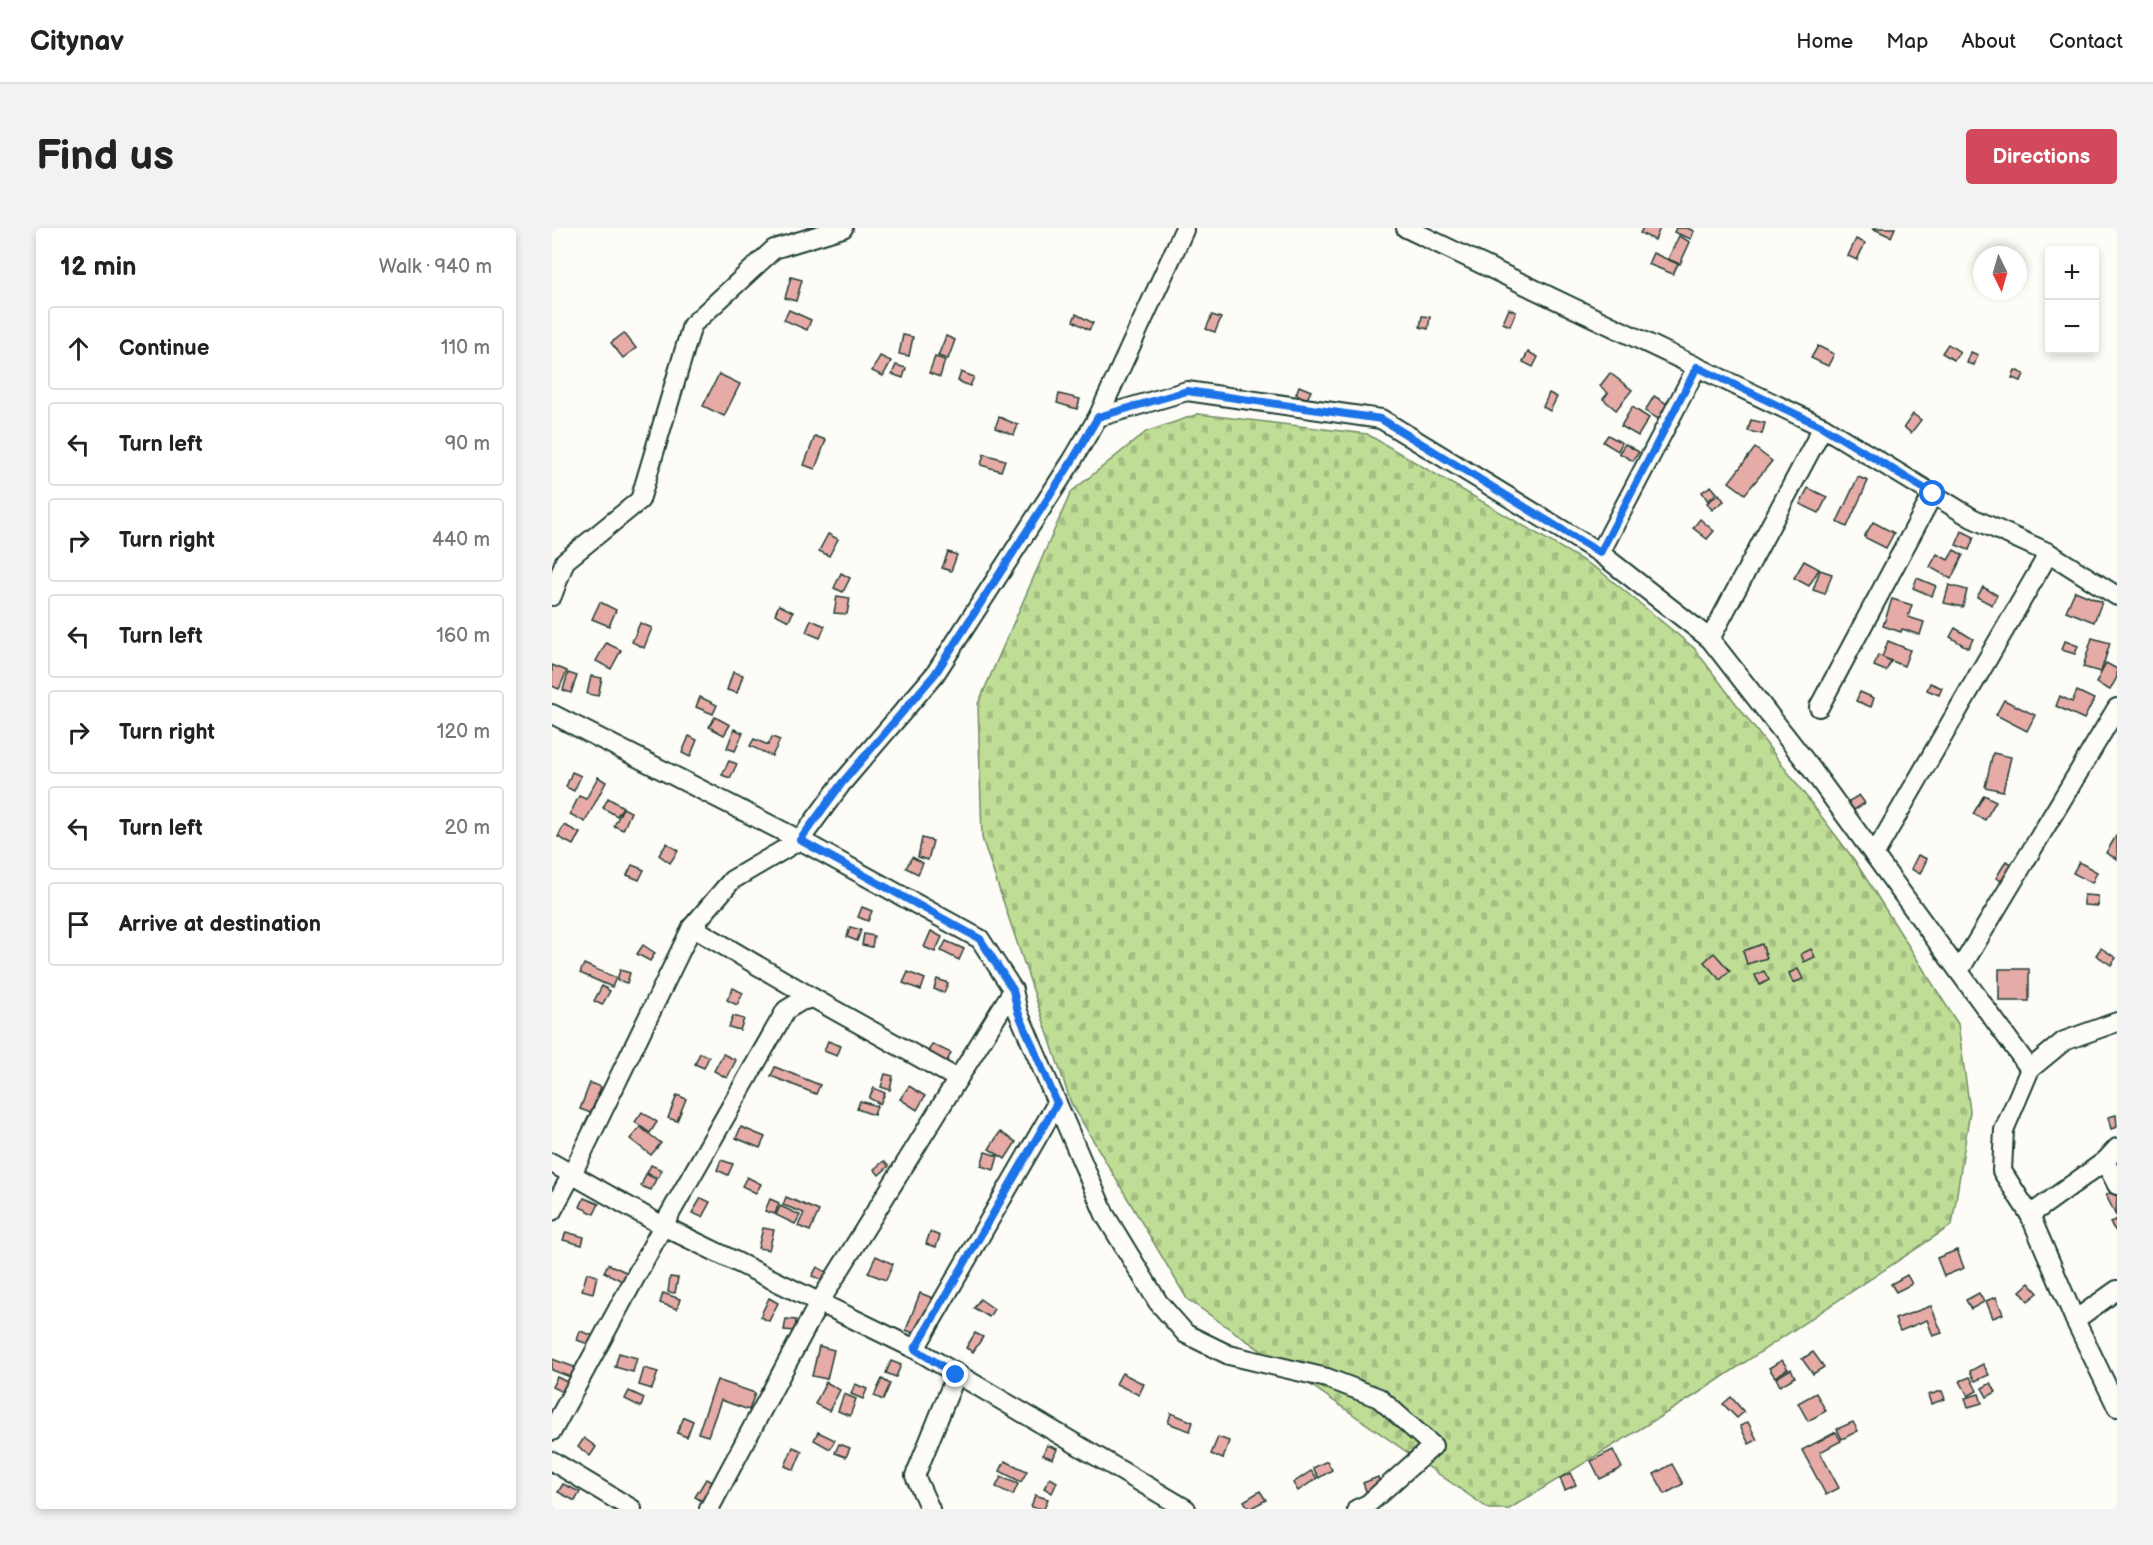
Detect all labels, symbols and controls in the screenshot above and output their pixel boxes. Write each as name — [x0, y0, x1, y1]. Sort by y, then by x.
text: Citynav — [30, 25, 124, 58]
text: Home — [1796, 29, 1853, 54]
text: Map — [1886, 29, 1928, 54]
text: About — [1961, 29, 2016, 54]
text: Contact — [2049, 29, 2123, 54]
button: Directions — [1966, 129, 2117, 184]
text: Find us — [36, 131, 174, 182]
north arrow — [1973, 246, 2027, 300]
map controls — [2045, 246, 2099, 354]
button: + — [2045, 246, 2099, 300]
text: 12 min — [60, 252, 137, 283]
text: Walk · 940 m — [379, 255, 492, 279]
button: − — [2045, 300, 2099, 354]
icon: ahead — [62, 332, 95, 365]
text: Continue — [119, 335, 209, 362]
text: 110 m — [441, 336, 490, 360]
icon: left — [62, 428, 95, 461]
text: Turn left — [119, 431, 203, 458]
text: 90 m — [445, 432, 490, 456]
route start — [1919, 480, 1945, 506]
icon: right — [62, 524, 95, 557]
text: Turn right — [119, 527, 215, 554]
text: 440 m — [432, 528, 490, 552]
icon: left — [62, 620, 95, 653]
text: Turn left — [119, 623, 203, 650]
text: 160 m — [436, 624, 490, 648]
icon: right — [62, 716, 95, 749]
text: Turn right — [119, 719, 215, 746]
text: 120 m — [437, 720, 490, 744]
icon: left — [62, 812, 95, 845]
text: Turn left — [119, 815, 203, 842]
text: 20 m — [445, 816, 490, 840]
icon: arrive — [62, 908, 95, 941]
text: Arrive at destination — [119, 911, 321, 938]
route end — [942, 1361, 968, 1387]

